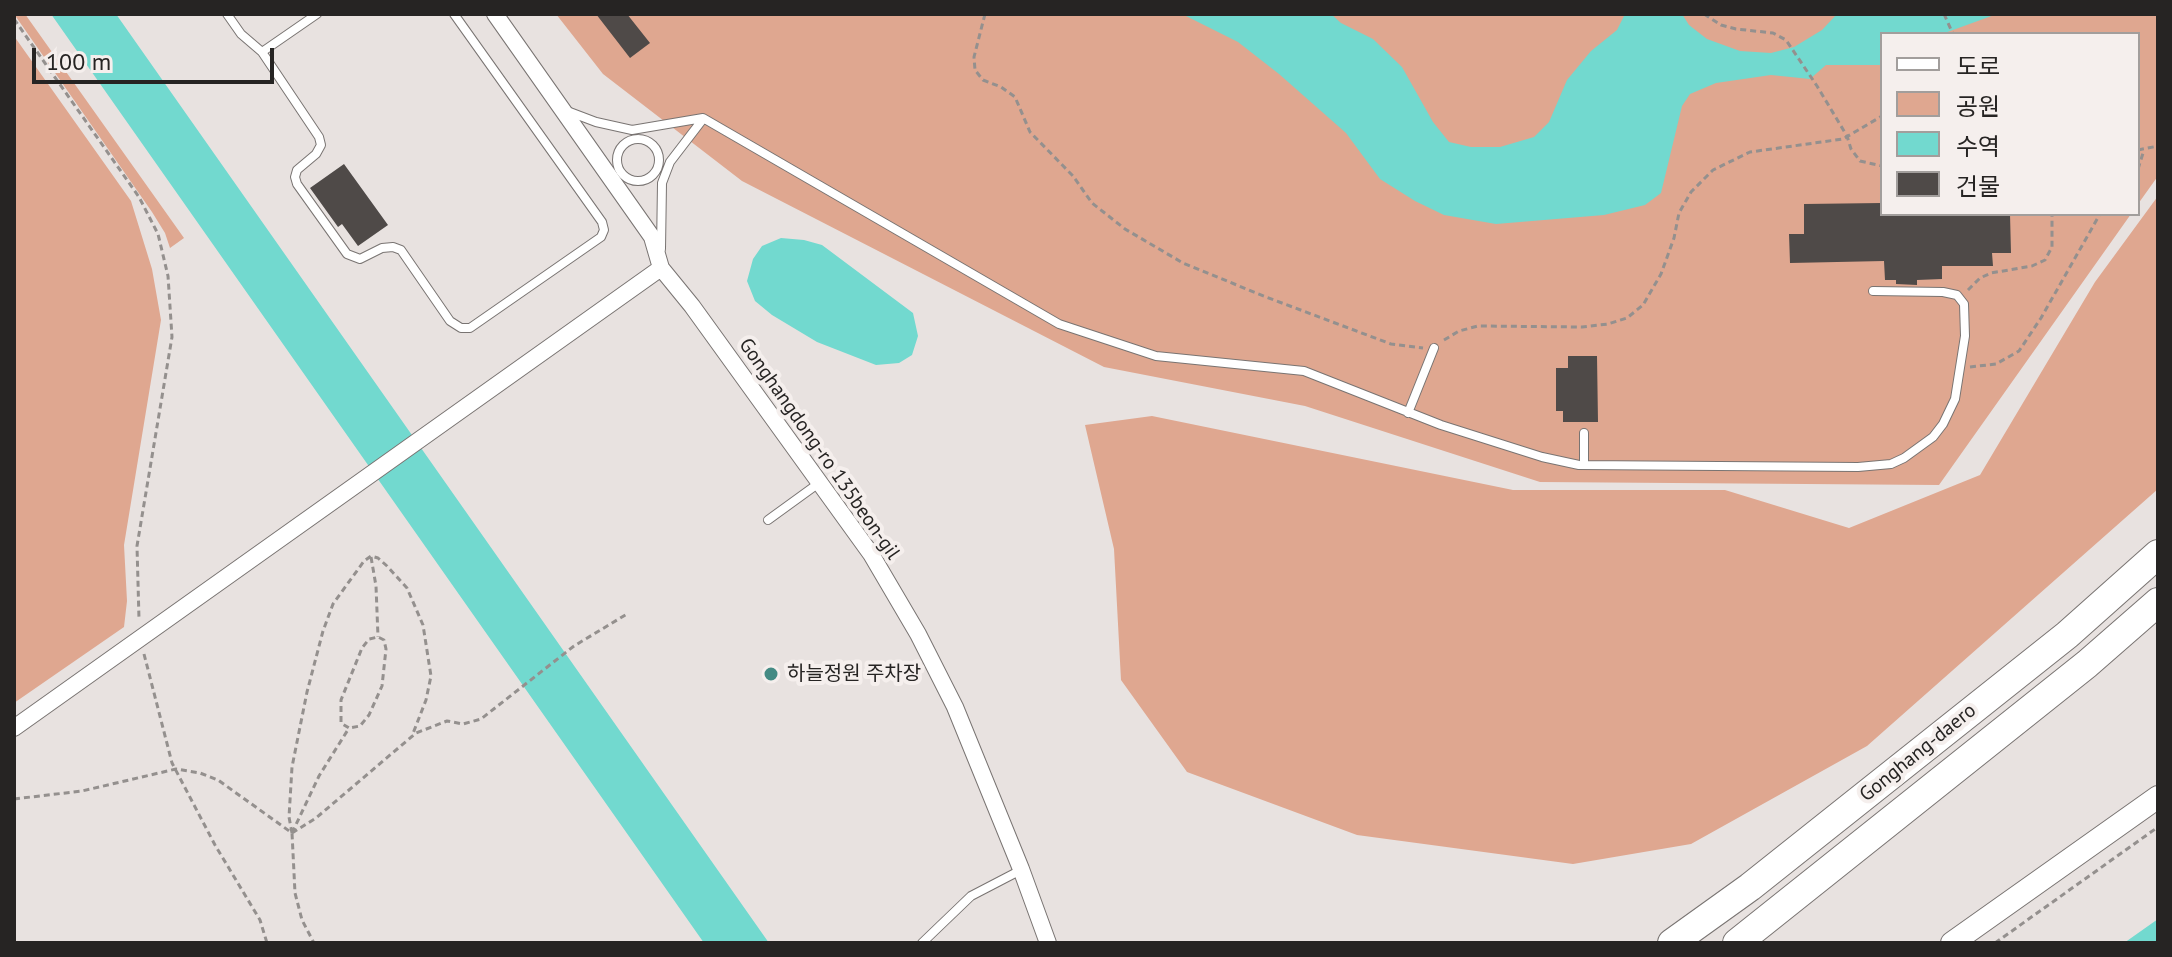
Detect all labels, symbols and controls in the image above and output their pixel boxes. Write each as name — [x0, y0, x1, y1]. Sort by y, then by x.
scale bar — [36, 32, 278, 82]
legend — [1880, 32, 2140, 216]
text: 100 m — [46, 46, 111, 77]
text: 도로 — [1956, 51, 2000, 82]
text: 공원 — [1956, 91, 2000, 122]
text: 수역 — [1956, 131, 2000, 162]
text: 건물 — [1956, 171, 2000, 202]
street label: Gonghangdong-ro 135beon-gil — [733, 334, 905, 564]
place label: 하늘정원 주차장 — [787, 662, 921, 686]
marker: 하늘정원 주차장 — [762, 665, 780, 683]
street label: Gonghang-daero — [1855, 699, 1981, 807]

